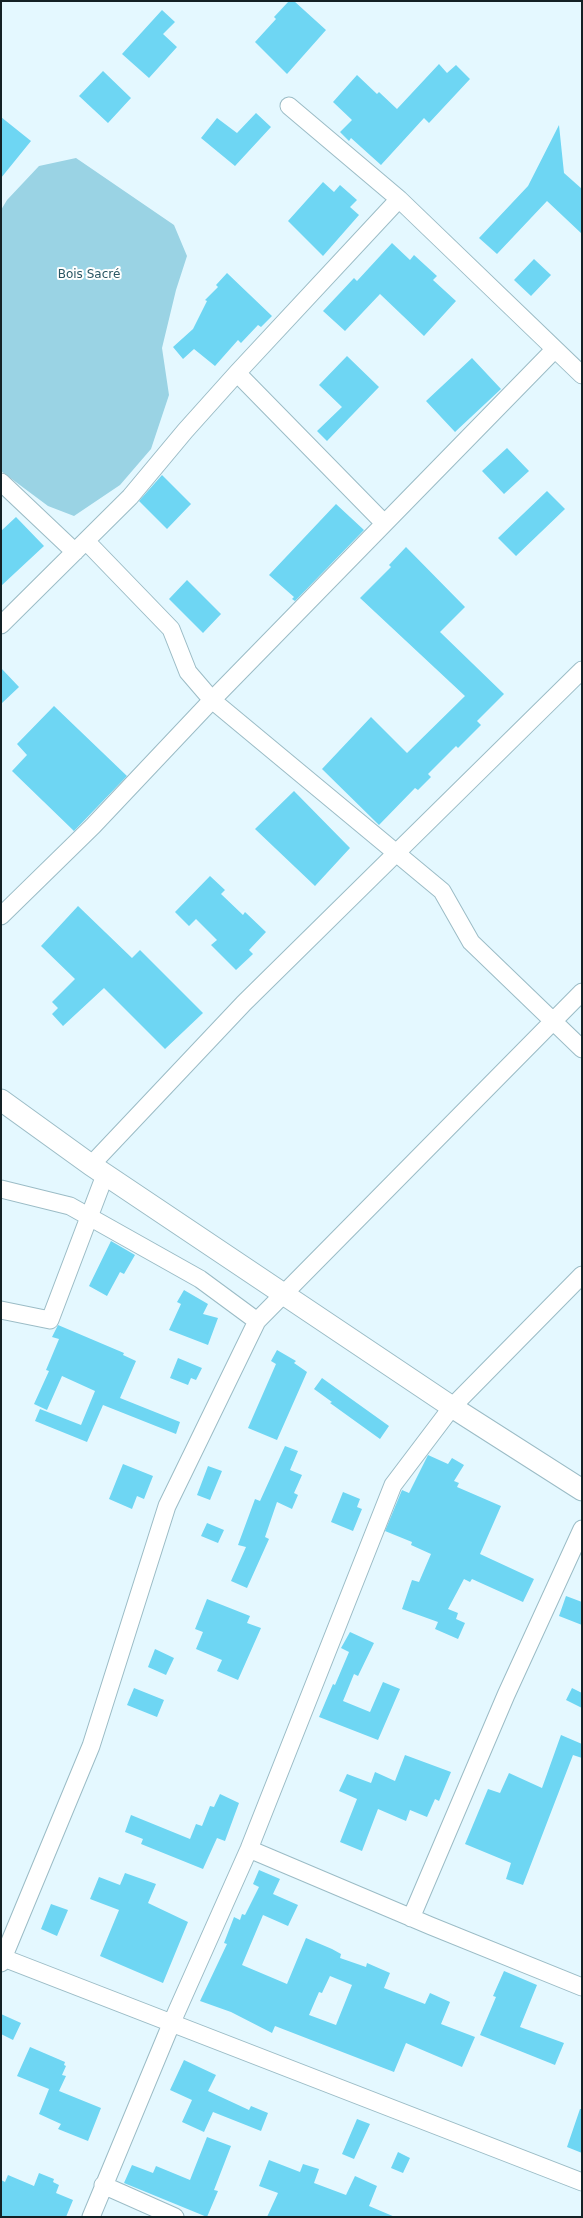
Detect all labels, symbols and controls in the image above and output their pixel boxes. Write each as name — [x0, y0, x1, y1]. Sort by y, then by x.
park label: Bois Sacré — [58, 268, 120, 282]

